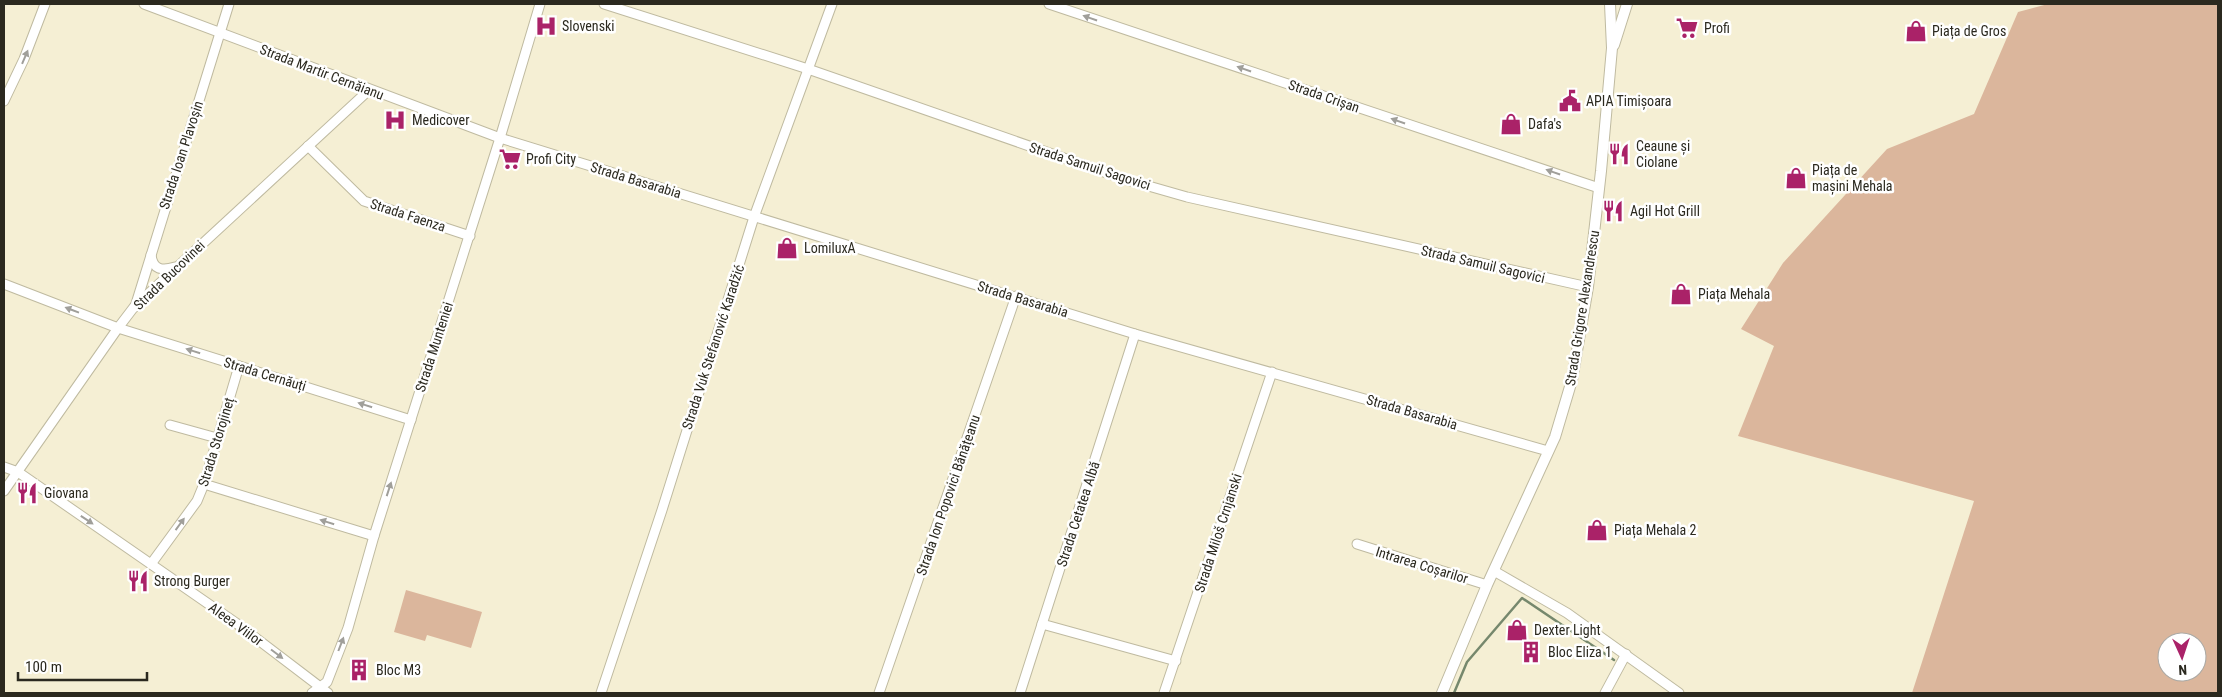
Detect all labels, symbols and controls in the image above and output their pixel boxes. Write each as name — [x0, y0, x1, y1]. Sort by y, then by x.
hospital icon: Slovenski — [533, 13, 559, 39]
one-way arrow — [1083, 13, 1098, 21]
supermarket icon: Profi — [1674, 15, 1700, 41]
place label: Slovenski — [562, 18, 615, 34]
shop icon: Piața de Gros — [1903, 18, 1929, 44]
place label: Profi — [1704, 20, 1730, 36]
place label: Piața de Gros — [1932, 23, 2006, 40]
street label: Strada Martir Cernăianu — [258, 41, 386, 103]
one-way arrow — [21, 50, 29, 64]
one-way arrow — [1237, 65, 1252, 72]
street label: Strada Crișan — [1286, 76, 1362, 117]
public building icon: APIA Timișoara — [1557, 88, 1583, 114]
place label: APIA Timișoara — [1586, 93, 1672, 110]
street label: Strada Ioan Plavoșin — [156, 99, 207, 212]
hospital icon: Medicover — [382, 107, 408, 133]
shop icon: Dafa's — [1498, 111, 1524, 137]
place label: Medicover — [412, 112, 469, 128]
place label: Dafa's — [1528, 116, 1562, 132]
one-way arrow — [1391, 117, 1406, 124]
place label: Ceaune și Ciolane — [1636, 138, 1690, 170]
street label: Strada Samuil Sagovici — [1027, 139, 1153, 193]
restaurant icon: Ceaune și Ciolane — [1606, 141, 1632, 167]
supermarket icon: Profi City — [497, 146, 523, 172]
place label: Profi City — [526, 151, 576, 167]
street label: Strada Basarabia — [589, 159, 683, 201]
place label: Piața de mașini Mehala — [1812, 162, 1893, 195]
shop icon: Piața de mașini Mehala — [1783, 165, 1809, 191]
one-way arrow — [1545, 168, 1560, 176]
street label: Strada Faenza — [368, 195, 448, 235]
restaurant icon: Agil Hot Grill — [1600, 198, 1626, 224]
place label: Agil Hot Grill — [1630, 203, 1700, 219]
street label: Strada Grigore Alexandrescu — [1562, 229, 1602, 387]
shop icon: LomiluxA — [774, 235, 800, 261]
street label: Strada Bucovinei — [130, 237, 208, 313]
place label: LomiluxA — [804, 240, 856, 256]
street label: Strada Samuil Sagovici — [1420, 242, 1546, 286]
street label: Strada Vuk Stefanović Karadžić — [679, 263, 747, 431]
street label: Strada Basarabia — [976, 278, 1070, 320]
shop icon: Piața Mehala — [1668, 281, 1694, 307]
place label: Piața Mehala — [1698, 286, 1770, 303]
street label: Strada Munteniei — [412, 300, 456, 394]
one-way arrow — [64, 306, 79, 314]
one-way arrow — [185, 347, 200, 355]
street label: Strada Cernăuți — [222, 354, 308, 395]
street label: Strada Basarabia — [1365, 391, 1459, 433]
street label: Strada Storojineț — [195, 396, 238, 489]
one-way arrow — [357, 401, 372, 409]
street label: Strada Ion Popovici Bănățeanu — [913, 413, 984, 578]
street label: Strada Cetatea Albă — [1053, 459, 1103, 569]
street label: Strada Miloš Crnjanski — [1191, 472, 1245, 594]
restaurant icon: Giovana — [14, 480, 40, 506]
one-way arrow — [386, 481, 393, 496]
place label: Giovana — [44, 485, 89, 501]
one-way arrow — [80, 515, 94, 525]
one-way arrow — [175, 517, 185, 531]
one-way arrow — [320, 517, 335, 525]
shop icon: Piața Mehala 2 — [1584, 517, 1610, 543]
place label: Piața Mehala 2 — [1614, 522, 1696, 539]
street label: Intrarea Coșarilor — [1374, 543, 1470, 588]
restaurant icon: Strong Burger — [125, 568, 151, 594]
place label: Strong Burger — [154, 573, 230, 589]
street label: Aleea Viilor — [206, 599, 266, 649]
shop icon: Dexter Light — [1504, 617, 1530, 643]
place label: Dexter Light — [1534, 622, 1601, 638]
north arrow — [2157, 632, 2207, 682]
one-way arrow — [338, 637, 346, 651]
building icon: Bloc Eliza 1 — [1518, 639, 1544, 665]
place label: Bloc Eliza 1 — [1548, 644, 1612, 660]
one-way arrow — [270, 648, 283, 659]
scale bar — [18, 650, 146, 682]
building icon: Bloc M3 — [346, 657, 372, 683]
text: 100 m — [25, 658, 62, 676]
place label: Bloc M3 — [376, 662, 421, 678]
text: N — [2178, 662, 2187, 678]

